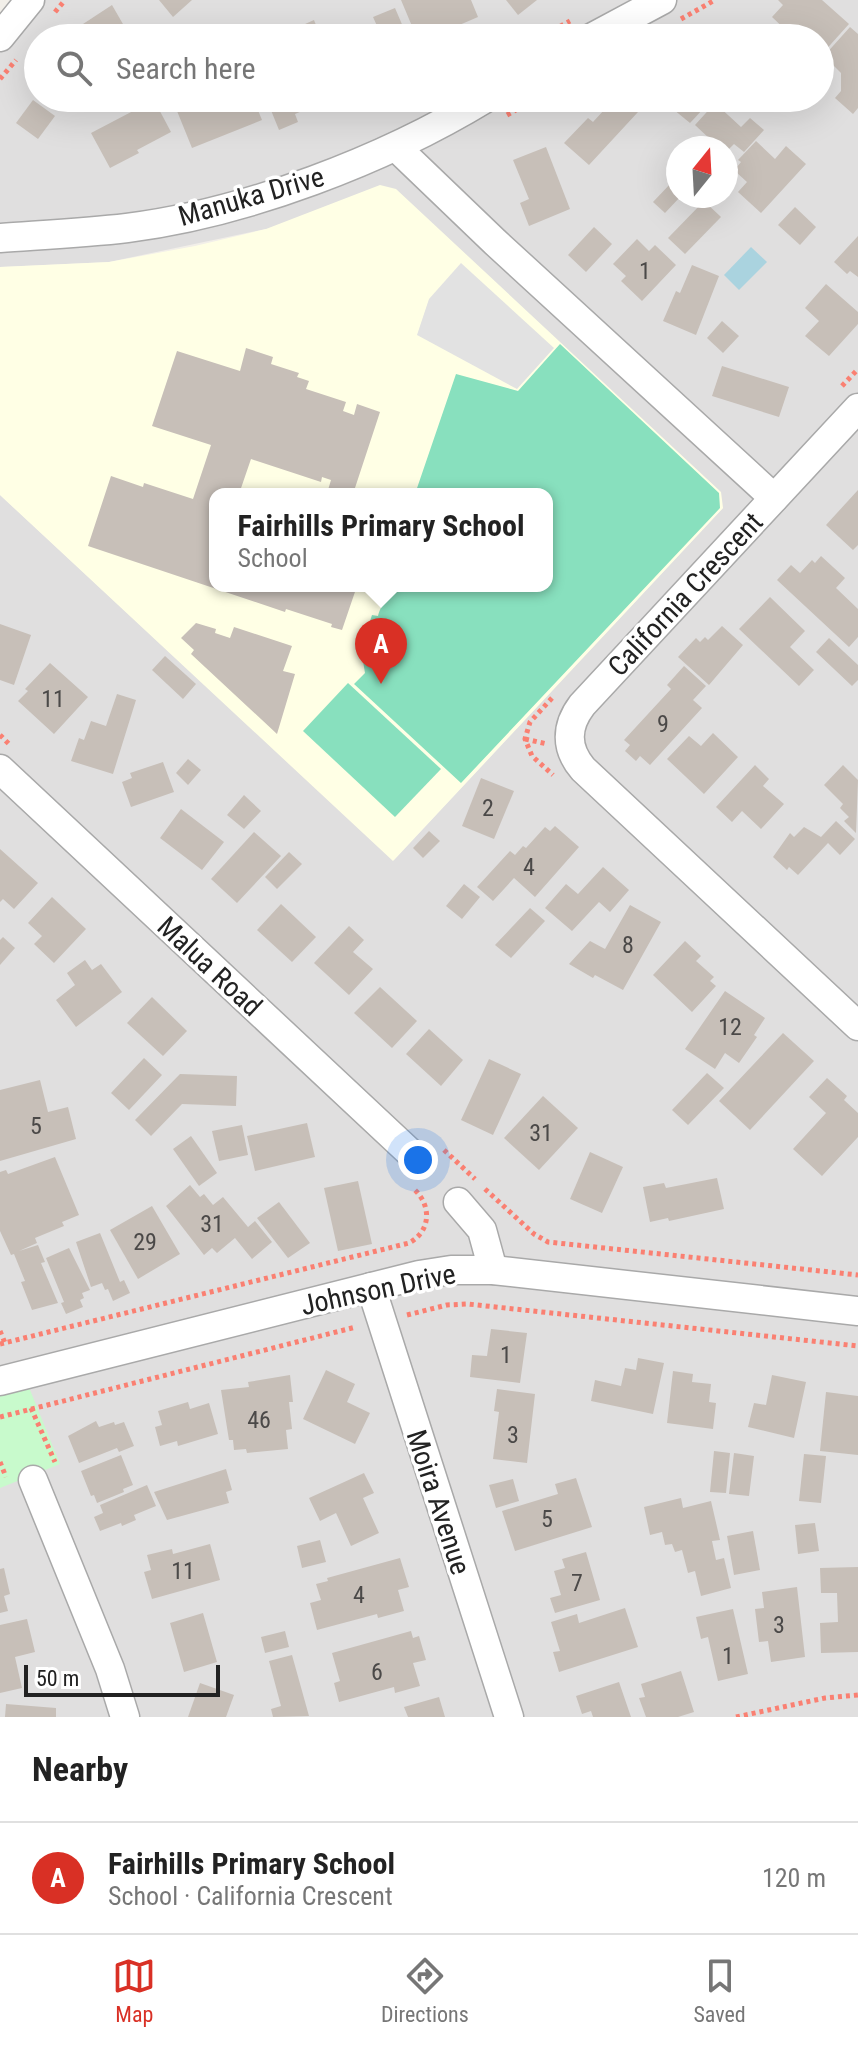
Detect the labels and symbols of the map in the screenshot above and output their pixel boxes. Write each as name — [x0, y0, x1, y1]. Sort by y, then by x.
north arrow — [666, 136, 738, 208]
street label: Manuka Drive — [175, 160, 328, 233]
house number: 1 — [639, 257, 651, 285]
street label: California Crescent — [601, 506, 770, 683]
pin: A — [355, 618, 407, 684]
house number: 11 — [41, 685, 65, 713]
house number: 9 — [657, 710, 669, 738]
house number: 2 — [482, 794, 494, 822]
house number: 4 — [523, 853, 535, 881]
street label: Malua Road — [151, 910, 269, 1023]
house number: 8 — [622, 931, 634, 959]
house number: 12 — [718, 1013, 742, 1041]
house number: 5 — [30, 1112, 42, 1140]
house number: 31 — [529, 1119, 553, 1147]
your location — [398, 1140, 438, 1180]
house number: 31 — [200, 1210, 224, 1238]
house number: 29 — [133, 1228, 157, 1256]
street label: Johnson Drive — [298, 1257, 458, 1322]
house number: 1 — [500, 1341, 512, 1369]
house number: 46 — [247, 1406, 271, 1434]
house number: 3 — [507, 1421, 519, 1449]
street label: Moira Avenue — [400, 1426, 477, 1579]
house number: 5 — [541, 1505, 553, 1533]
house number: 11 — [171, 1557, 195, 1585]
house number: 7 — [571, 1569, 583, 1597]
house number: 4 — [353, 1581, 365, 1609]
house number: 3 — [773, 1611, 785, 1639]
house number: 1 — [722, 1642, 734, 1670]
house number: 6 — [371, 1658, 383, 1686]
scale bar — [24, 1661, 220, 1697]

